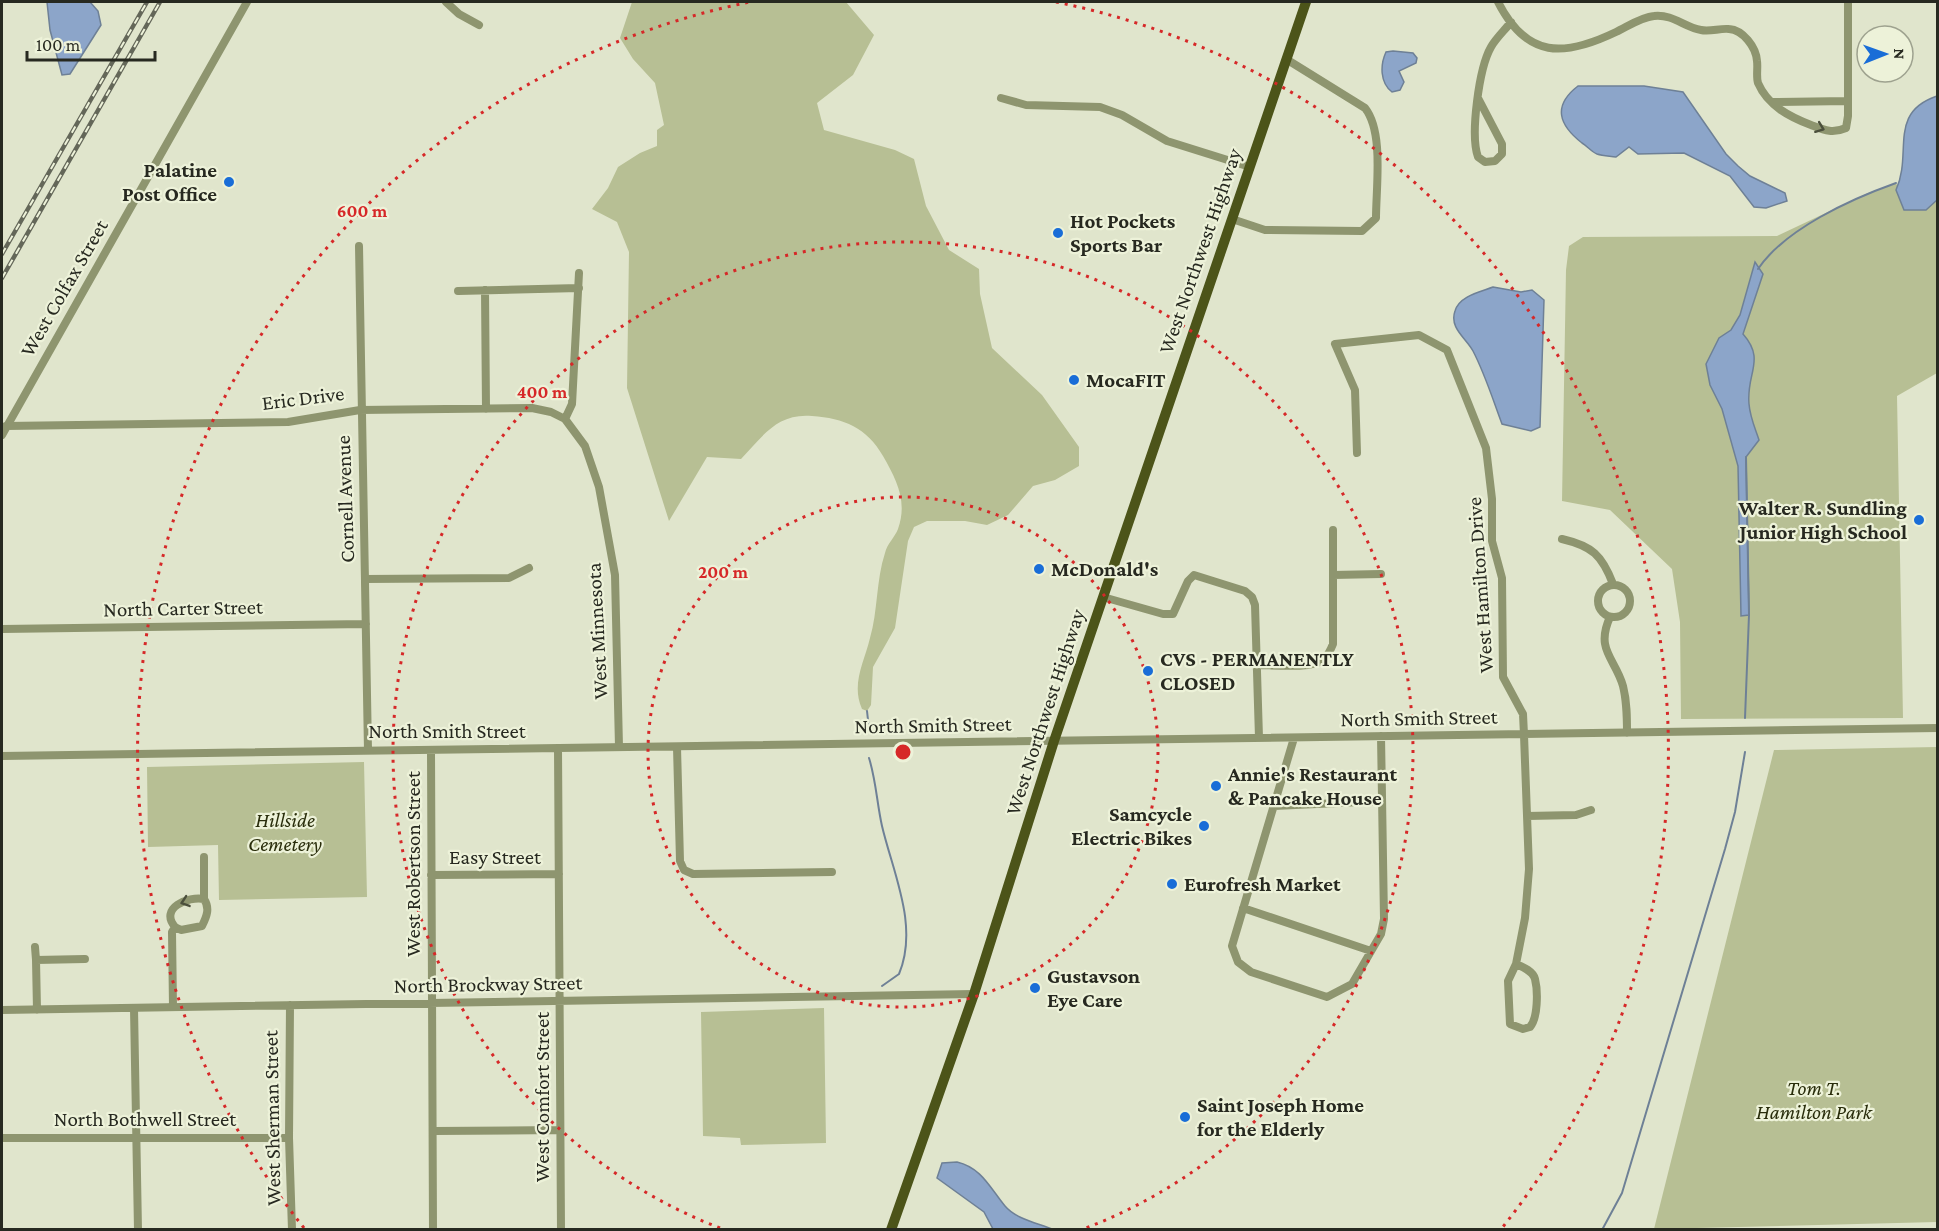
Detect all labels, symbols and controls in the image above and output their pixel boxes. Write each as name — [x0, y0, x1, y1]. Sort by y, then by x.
scale bar — [27, 24, 154, 62]
north arrow — [1855, 24, 1915, 84]
text: 100 m — [36, 35, 81, 55]
text: N — [1891, 48, 1908, 59]
one-way arrow — [1814, 121, 1825, 133]
street label: West Northwest Highway — [1154, 145, 1247, 357]
place label: Palatine Post Office — [122, 158, 217, 206]
marker: Palatine Post Office — [222, 175, 236, 189]
text: 600 m — [337, 201, 388, 221]
place label: Hot Pockets Sports Bar — [1070, 209, 1176, 257]
street label: West Colfax Street — [15, 214, 113, 361]
marker: Hot Pockets Sports Bar — [1051, 226, 1065, 240]
place label: MocaFIT — [1086, 368, 1166, 392]
marker: MocaFIT — [1067, 373, 1081, 387]
street label: Eric Drive — [261, 381, 345, 415]
text: 400 m — [517, 382, 568, 402]
street label: Cornell Avenue — [331, 435, 359, 563]
street label: West Hamilton Drive — [1462, 496, 1498, 674]
place label: Walter R. Sundling Junior High School — [1738, 496, 1907, 544]
marker: Walter R. Sundling Junior High School — [1912, 513, 1926, 527]
place label: McDonald's — [1051, 557, 1159, 581]
street label: West Minnesota — [581, 562, 613, 700]
text: 200 m — [698, 562, 749, 582]
marker: McDonald's — [1032, 562, 1046, 576]
street label: North Carter Street — [103, 595, 264, 621]
street label: West Northwest Highway — [1000, 606, 1090, 818]
place label: CVS - PERMANENTLY CLOSED — [1160, 647, 1354, 695]
marker: CVS - PERMANENTLY CLOSED — [1141, 664, 1155, 678]
street label: North Smith Street — [1340, 705, 1499, 731]
street label: North Smith Street — [854, 712, 1013, 738]
street label: North Smith Street — [368, 719, 527, 743]
centre of rings — [893, 742, 913, 762]
place label: Annie's Restaurant & Pancake House — [1227, 762, 1398, 810]
street label: West Robertson Street — [401, 770, 425, 957]
marker: Annie's Restaurant & Pancake House — [1209, 779, 1223, 793]
place label: Samcycle Electric Bikes — [1071, 802, 1192, 850]
park label: Hillside Cemetery — [248, 808, 322, 856]
marker: Samcycle Electric Bikes — [1197, 819, 1211, 833]
street label: Easy Street — [449, 845, 542, 869]
place label: Eurofresh Market — [1184, 872, 1341, 896]
marker: Eurofresh Market — [1165, 877, 1179, 891]
one-way arrow — [180, 894, 191, 907]
place label: Gustavson Eye Care — [1047, 964, 1140, 1012]
street label: North Brockway Street — [393, 970, 584, 998]
marker: Gustavson Eye Care — [1028, 981, 1042, 995]
street label: West Comfort Street — [530, 1011, 554, 1182]
street label: West Sherman Street — [258, 1029, 286, 1206]
park label: Tom T. Hamilton Park — [1756, 1076, 1873, 1124]
place label: Saint Joseph Home for the Elderly — [1197, 1093, 1364, 1141]
street label: North Bothwell Street — [54, 1107, 237, 1131]
marker: Saint Joseph Home for the Elderly — [1178, 1110, 1192, 1124]

